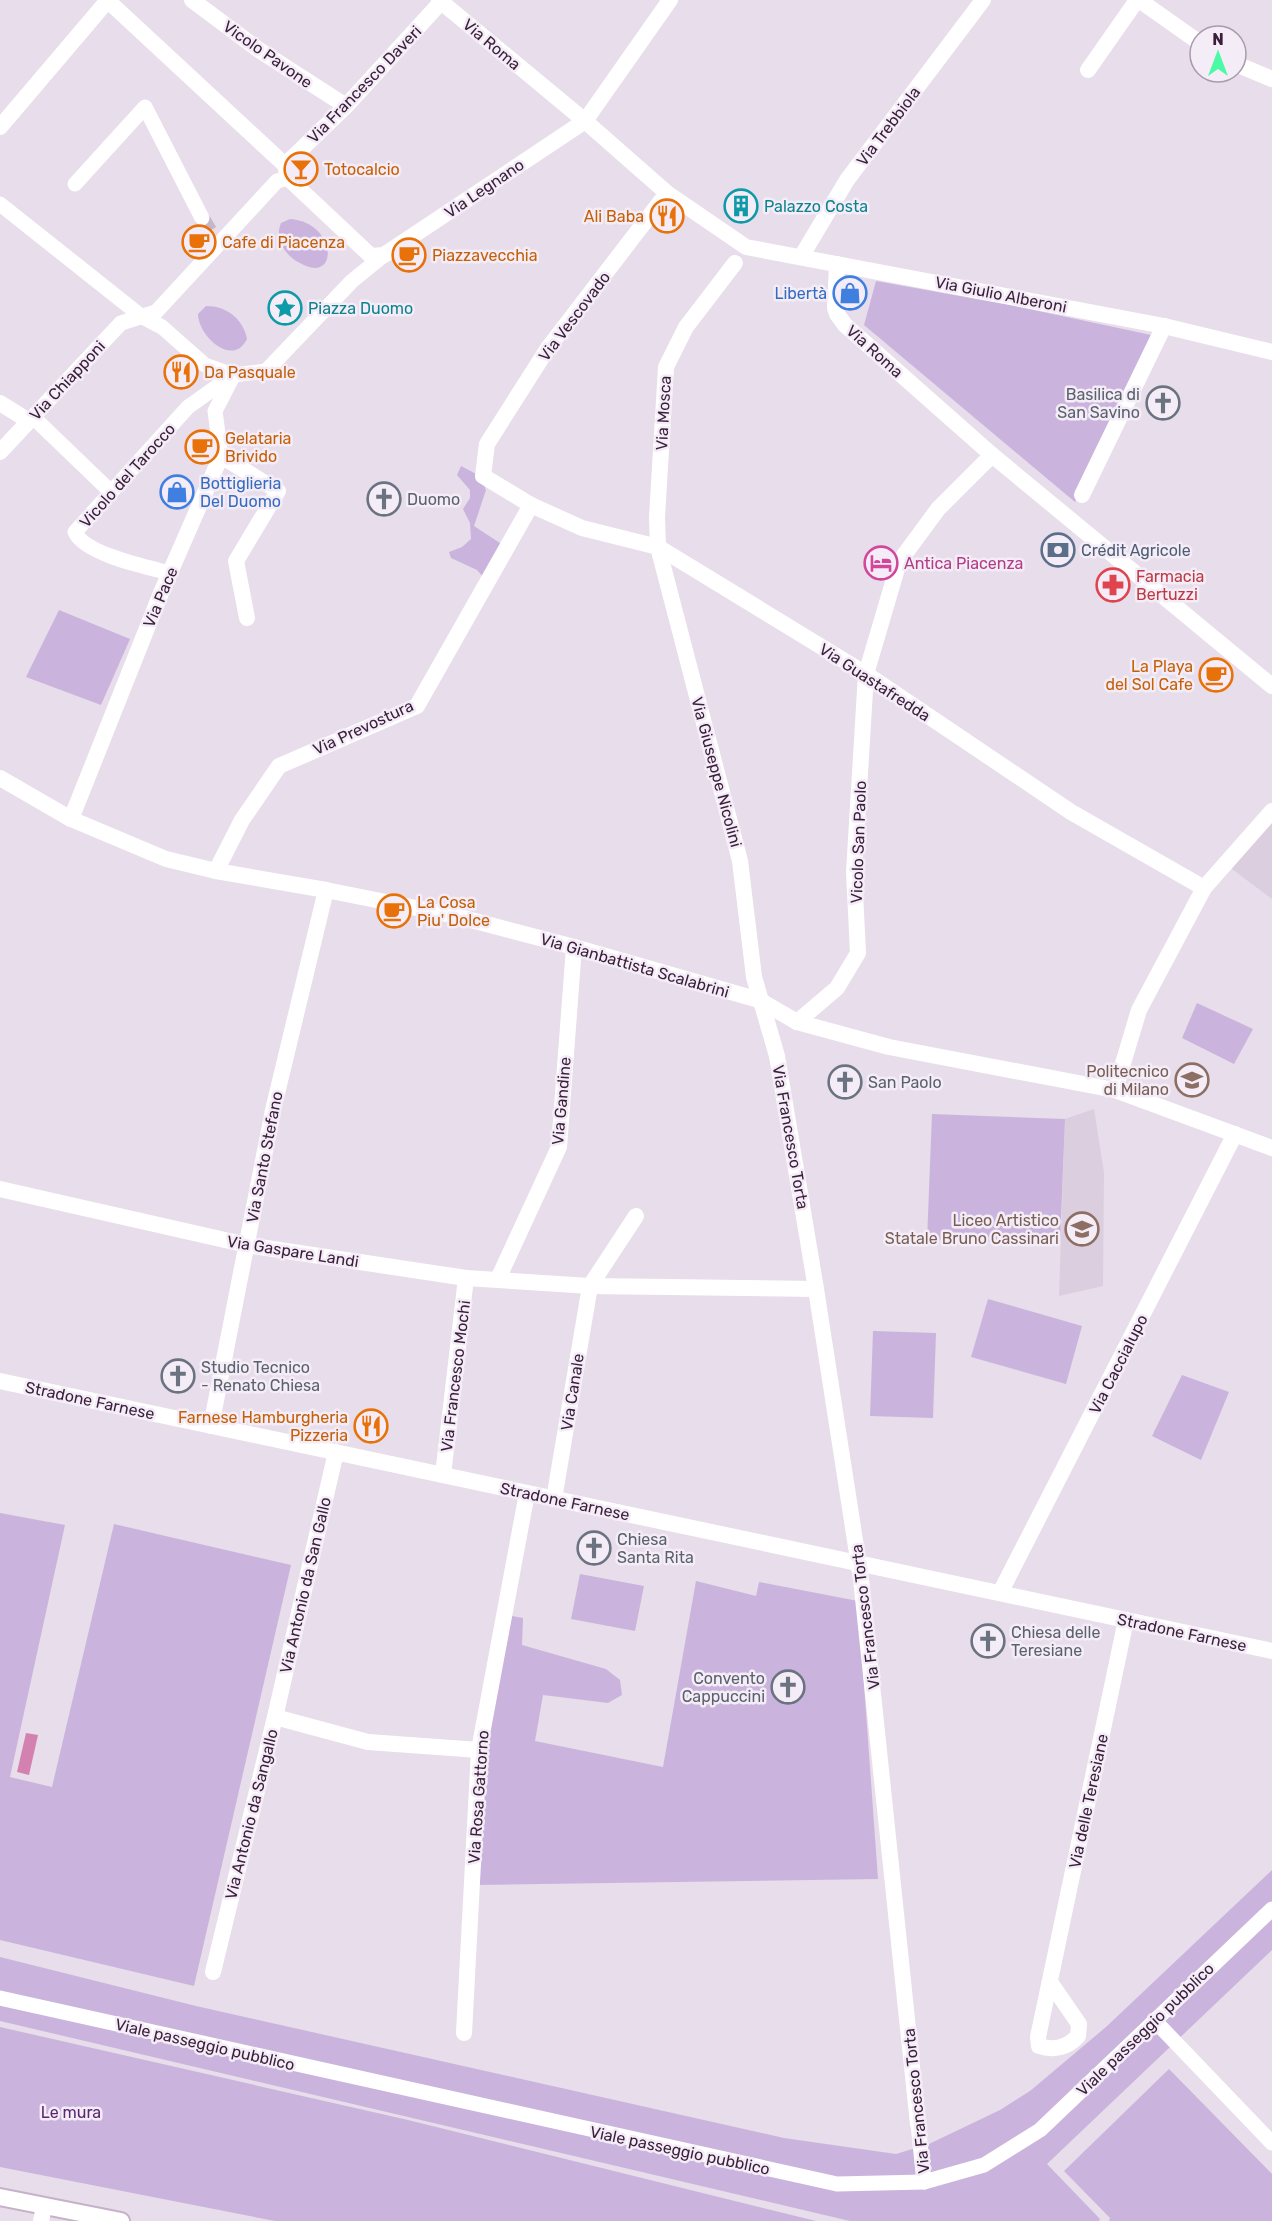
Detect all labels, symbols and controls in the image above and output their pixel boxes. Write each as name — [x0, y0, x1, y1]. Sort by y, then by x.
street label: Via Roma — [459, 15, 524, 74]
street label: Vicolo Pavone — [219, 17, 316, 92]
street label: Via Francesco Daveri — [303, 22, 425, 147]
north arrow — [1188, 24, 1248, 84]
text: N — [1212, 30, 1224, 49]
street label: Via Trebbiola — [852, 83, 924, 170]
bar icon: Totocalcio — [283, 151, 319, 187]
street label: Via Legnano — [441, 155, 528, 222]
place label: Totocalcio — [324, 160, 400, 179]
building icon: Palazzo Costa — [723, 188, 759, 224]
place label: Palazzo Costa — [764, 197, 868, 216]
restaurant icon: Ali Baba — [649, 198, 685, 234]
place label: Ali Baba — [584, 207, 644, 226]
cafe icon: Cafe di Piacenza — [181, 224, 217, 260]
place label: Cafe di Piacenza — [222, 233, 345, 252]
cafe icon: Piazzavecchia — [391, 237, 427, 273]
place label: Piazzavecchia — [432, 246, 538, 265]
street label: Via Vescovado — [535, 268, 614, 365]
street label: Via Giulio Alberoni — [933, 272, 1068, 317]
shop icon: Libertà — [832, 275, 868, 311]
place label: Libertà — [774, 284, 827, 303]
place icon: Piazza Duomo — [267, 290, 303, 326]
place label: Piazza Duomo — [308, 299, 413, 318]
street label: Via Roma — [842, 321, 907, 382]
street label: Via Chiapponi — [26, 337, 109, 424]
restaurant icon: Da Pasquale — [163, 354, 199, 390]
place label: Da Pasquale — [204, 363, 296, 382]
street label: Via Mosca — [652, 375, 675, 451]
place label: Basilica di San Savino — [1057, 385, 1140, 422]
church icon: Basilica di San Savino — [1145, 385, 1181, 421]
street label: Vicolo del Tarocco — [76, 419, 179, 531]
cafe icon: Gelataria Brivido — [184, 429, 220, 465]
place label: Gelataria Brivido — [225, 429, 291, 466]
shop icon: Bottiglieria Del Duomo — [159, 474, 195, 510]
place label: Bottiglieria Del Duomo — [200, 474, 281, 511]
church icon: Duomo — [366, 481, 402, 517]
place label: Duomo — [407, 490, 460, 509]
bank icon: Crédit Agricole — [1040, 532, 1076, 568]
place label: Crédit Agricole — [1081, 541, 1191, 560]
hotel icon: Antica Piacenza — [863, 545, 899, 581]
place label: Antica Piacenza — [904, 554, 1023, 573]
street label: Via Pace — [139, 564, 182, 630]
pharmacy icon: Farmacia Bertuzzi — [1095, 567, 1131, 603]
place label: Farmacia Bertuzzi — [1136, 567, 1204, 604]
street label: Via Guastafredda — [816, 639, 934, 725]
place label: La Playa del Sol Cafe — [1105, 657, 1193, 694]
cafe icon: La Playa del Sol Cafe — [1198, 657, 1234, 693]
street label: Via Giuseppe Nicolini — [687, 695, 746, 849]
street label: Via Prevostura — [310, 696, 416, 759]
street label: Vicolo San Paolo — [847, 780, 870, 904]
cafe icon: La Cosa Piu' Dolce — [376, 893, 412, 929]
place label: La Cosa Piu' Dolce — [417, 893, 490, 930]
street label: Via Gianbattista Scalabrini — [538, 929, 731, 1002]
street label: Via Gandine — [548, 1056, 575, 1146]
place label: Politecnico di Milano — [1086, 1062, 1169, 1099]
school or university icon: Politecnico di Milano — [1174, 1062, 1210, 1098]
street label: Via Francesco Torta — [768, 1063, 813, 1211]
church icon: San Paolo — [827, 1064, 863, 1100]
place label: San Paolo — [868, 1073, 942, 1092]
street label: Via Santo Stefano — [242, 1090, 287, 1225]
place label: Liceo Artistico Statale Bruno Cassinari — [885, 1211, 1059, 1248]
school or university icon: Liceo Artistico Statale Bruno Cassinari — [1064, 1211, 1100, 1247]
street label: Via Gaspare Landi — [226, 1232, 360, 1271]
street label: Via Francesco Mochi — [437, 1299, 474, 1453]
street label: Via Caccialupo — [1085, 1311, 1152, 1417]
street label: Via Canale — [557, 1352, 588, 1432]
church icon: Studio Tecnico - Renato Chiesa — [160, 1358, 196, 1394]
place label: Studio Tecnico - Renato Chiesa — [201, 1358, 320, 1395]
street label: Stradone Farnese — [23, 1377, 156, 1423]
place label: Farnese Hamburgheria Pizzeria — [178, 1408, 348, 1445]
restaurant icon: Farnese Hamburgheria Pizzeria — [353, 1408, 389, 1444]
street label: Stradone Farnese — [498, 1478, 631, 1524]
street label: Via Antonio da San Gallo — [276, 1495, 335, 1675]
church icon: Chiesa Santa Rita — [576, 1530, 612, 1566]
place label: Chiesa Santa Rita — [617, 1530, 694, 1567]
street label: Via Francesco Torta — [847, 1543, 884, 1691]
street label: Stradone Farnese — [1115, 1609, 1248, 1655]
church icon: Chiesa delle Teresiane — [970, 1623, 1006, 1659]
place label: Chiesa delle Teresiane — [1011, 1623, 1100, 1660]
place label: Convento Cappuccini — [682, 1669, 765, 1706]
church icon: Convento Cappuccini — [770, 1669, 806, 1705]
street label: Via Antonio da Sangallo — [221, 1727, 282, 1901]
street label: Via Rosa Gattorno — [464, 1730, 493, 1864]
street label: Via delle Teresiane — [1065, 1732, 1112, 1870]
street label: Viale passeggio pubblico — [1073, 1959, 1218, 2100]
street label: Viale passeggio pubblico — [113, 2015, 296, 2074]
street label: Via Francesco Torta — [899, 2027, 934, 2175]
park label: Le mura — [41, 2103, 101, 2122]
street label: Viale passeggio pubblico — [588, 2122, 772, 2179]

